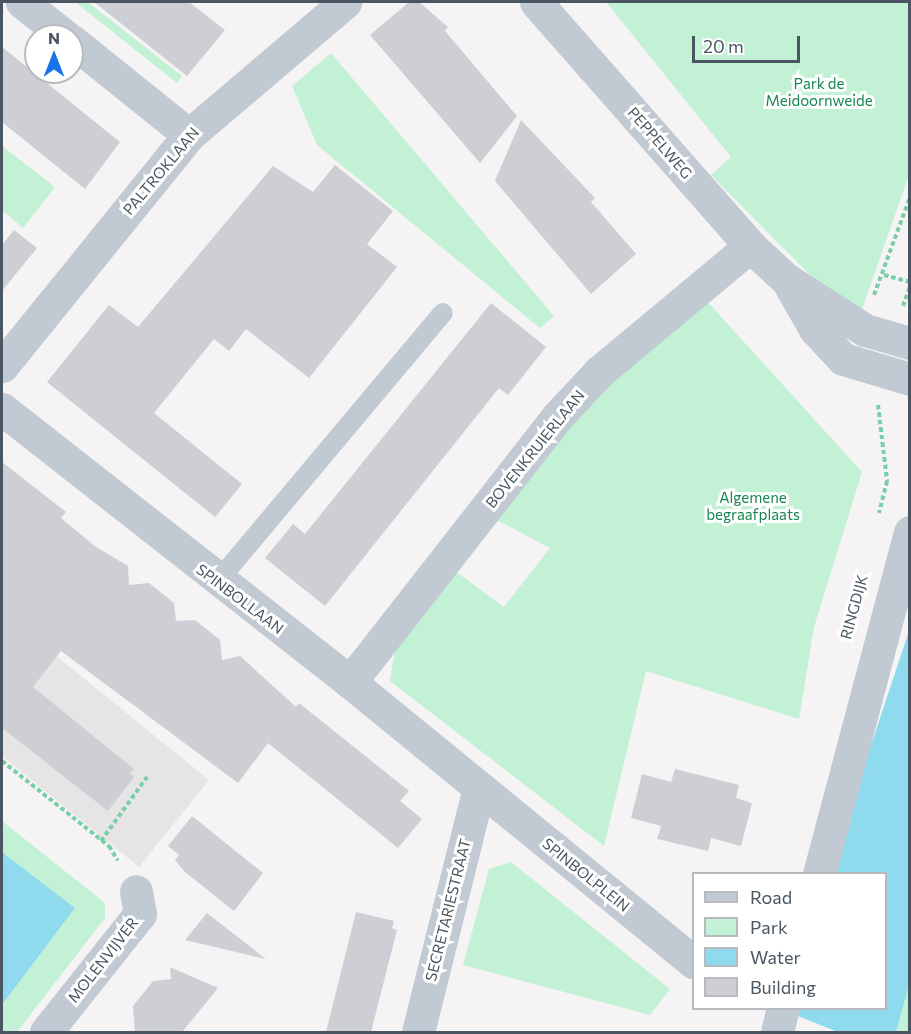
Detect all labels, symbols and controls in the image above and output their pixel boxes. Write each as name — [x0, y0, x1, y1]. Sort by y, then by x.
north arrow — [24, 24, 84, 84]
scale bar — [695, 24, 803, 62]
text: N — [48, 28, 60, 47]
text: 20 m — [703, 35, 744, 57]
park label: Park de Meidoornweide — [765, 74, 873, 109]
street label: PEPPELWEG — [624, 104, 696, 182]
street label: PALTROKLAAN — [119, 124, 203, 218]
street label: BOVENKRUIERLAAN — [482, 386, 588, 512]
park label: Algemene begraafplaats — [706, 488, 800, 523]
street label: SPINBOLLAAN — [193, 560, 287, 638]
street label: RINGDIJK — [837, 573, 871, 641]
street label: SPINBOLPLEIN — [539, 834, 633, 916]
street label: SECRETARIESTRAAT — [422, 837, 474, 983]
legend — [692, 872, 887, 1010]
text: Road — [750, 886, 792, 908]
street label: MOLENVIJVER — [64, 914, 142, 1006]
text: Park — [750, 916, 788, 938]
text: Water — [750, 946, 801, 968]
text: Building — [750, 976, 816, 998]

